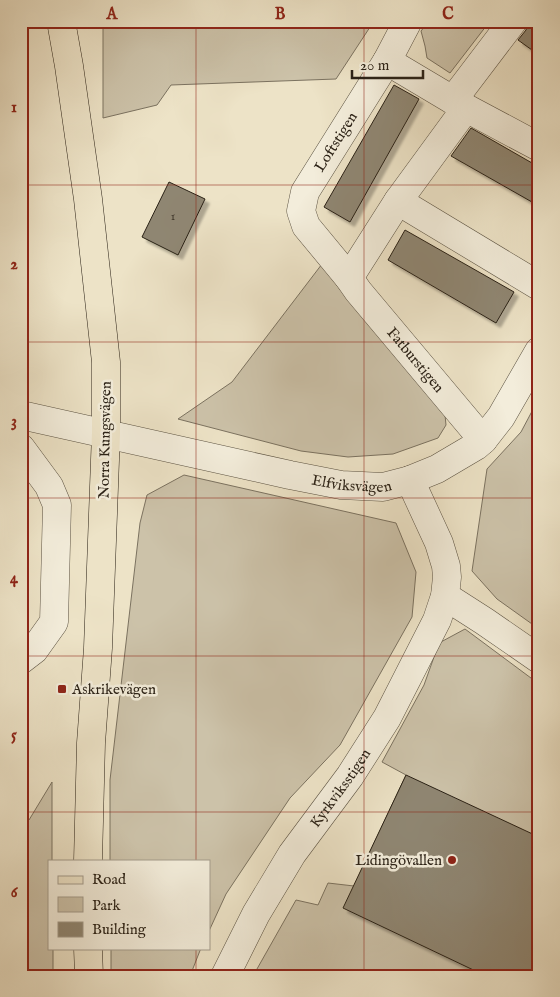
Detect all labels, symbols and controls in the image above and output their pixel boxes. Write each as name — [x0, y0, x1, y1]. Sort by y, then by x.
text: A — [106, 5, 119, 25]
text: B — [275, 5, 286, 25]
text: C — [442, 5, 454, 25]
scale bar — [352, 48, 424, 80]
text: 20 m — [360, 56, 390, 75]
text: 1 — [11, 98, 17, 118]
street label: Loftstigen — [310, 109, 362, 175]
house number: 1 — [171, 209, 175, 224]
text: 2 — [10, 255, 18, 275]
street label: Fatburstigen — [383, 323, 449, 396]
street label: Norra Kungsvägen — [94, 381, 116, 499]
text: 3 — [11, 412, 17, 432]
street label: Elfviksvägen — [310, 470, 394, 497]
text: 4 — [10, 569, 19, 589]
place label: Askrikevägen — [71, 680, 156, 699]
marker: Askrikevägen — [56, 683, 68, 695]
text: 5 — [11, 726, 17, 746]
street label: Kyrkviksstigen — [306, 745, 374, 831]
place label: Lidingövallen — [355, 851, 442, 870]
marker: Lidingövallen — [446, 854, 458, 866]
legend — [48, 860, 210, 950]
text: Road — [92, 870, 127, 889]
text: 6 — [11, 883, 19, 903]
text: Park — [92, 896, 122, 915]
text: Building — [92, 920, 147, 939]

